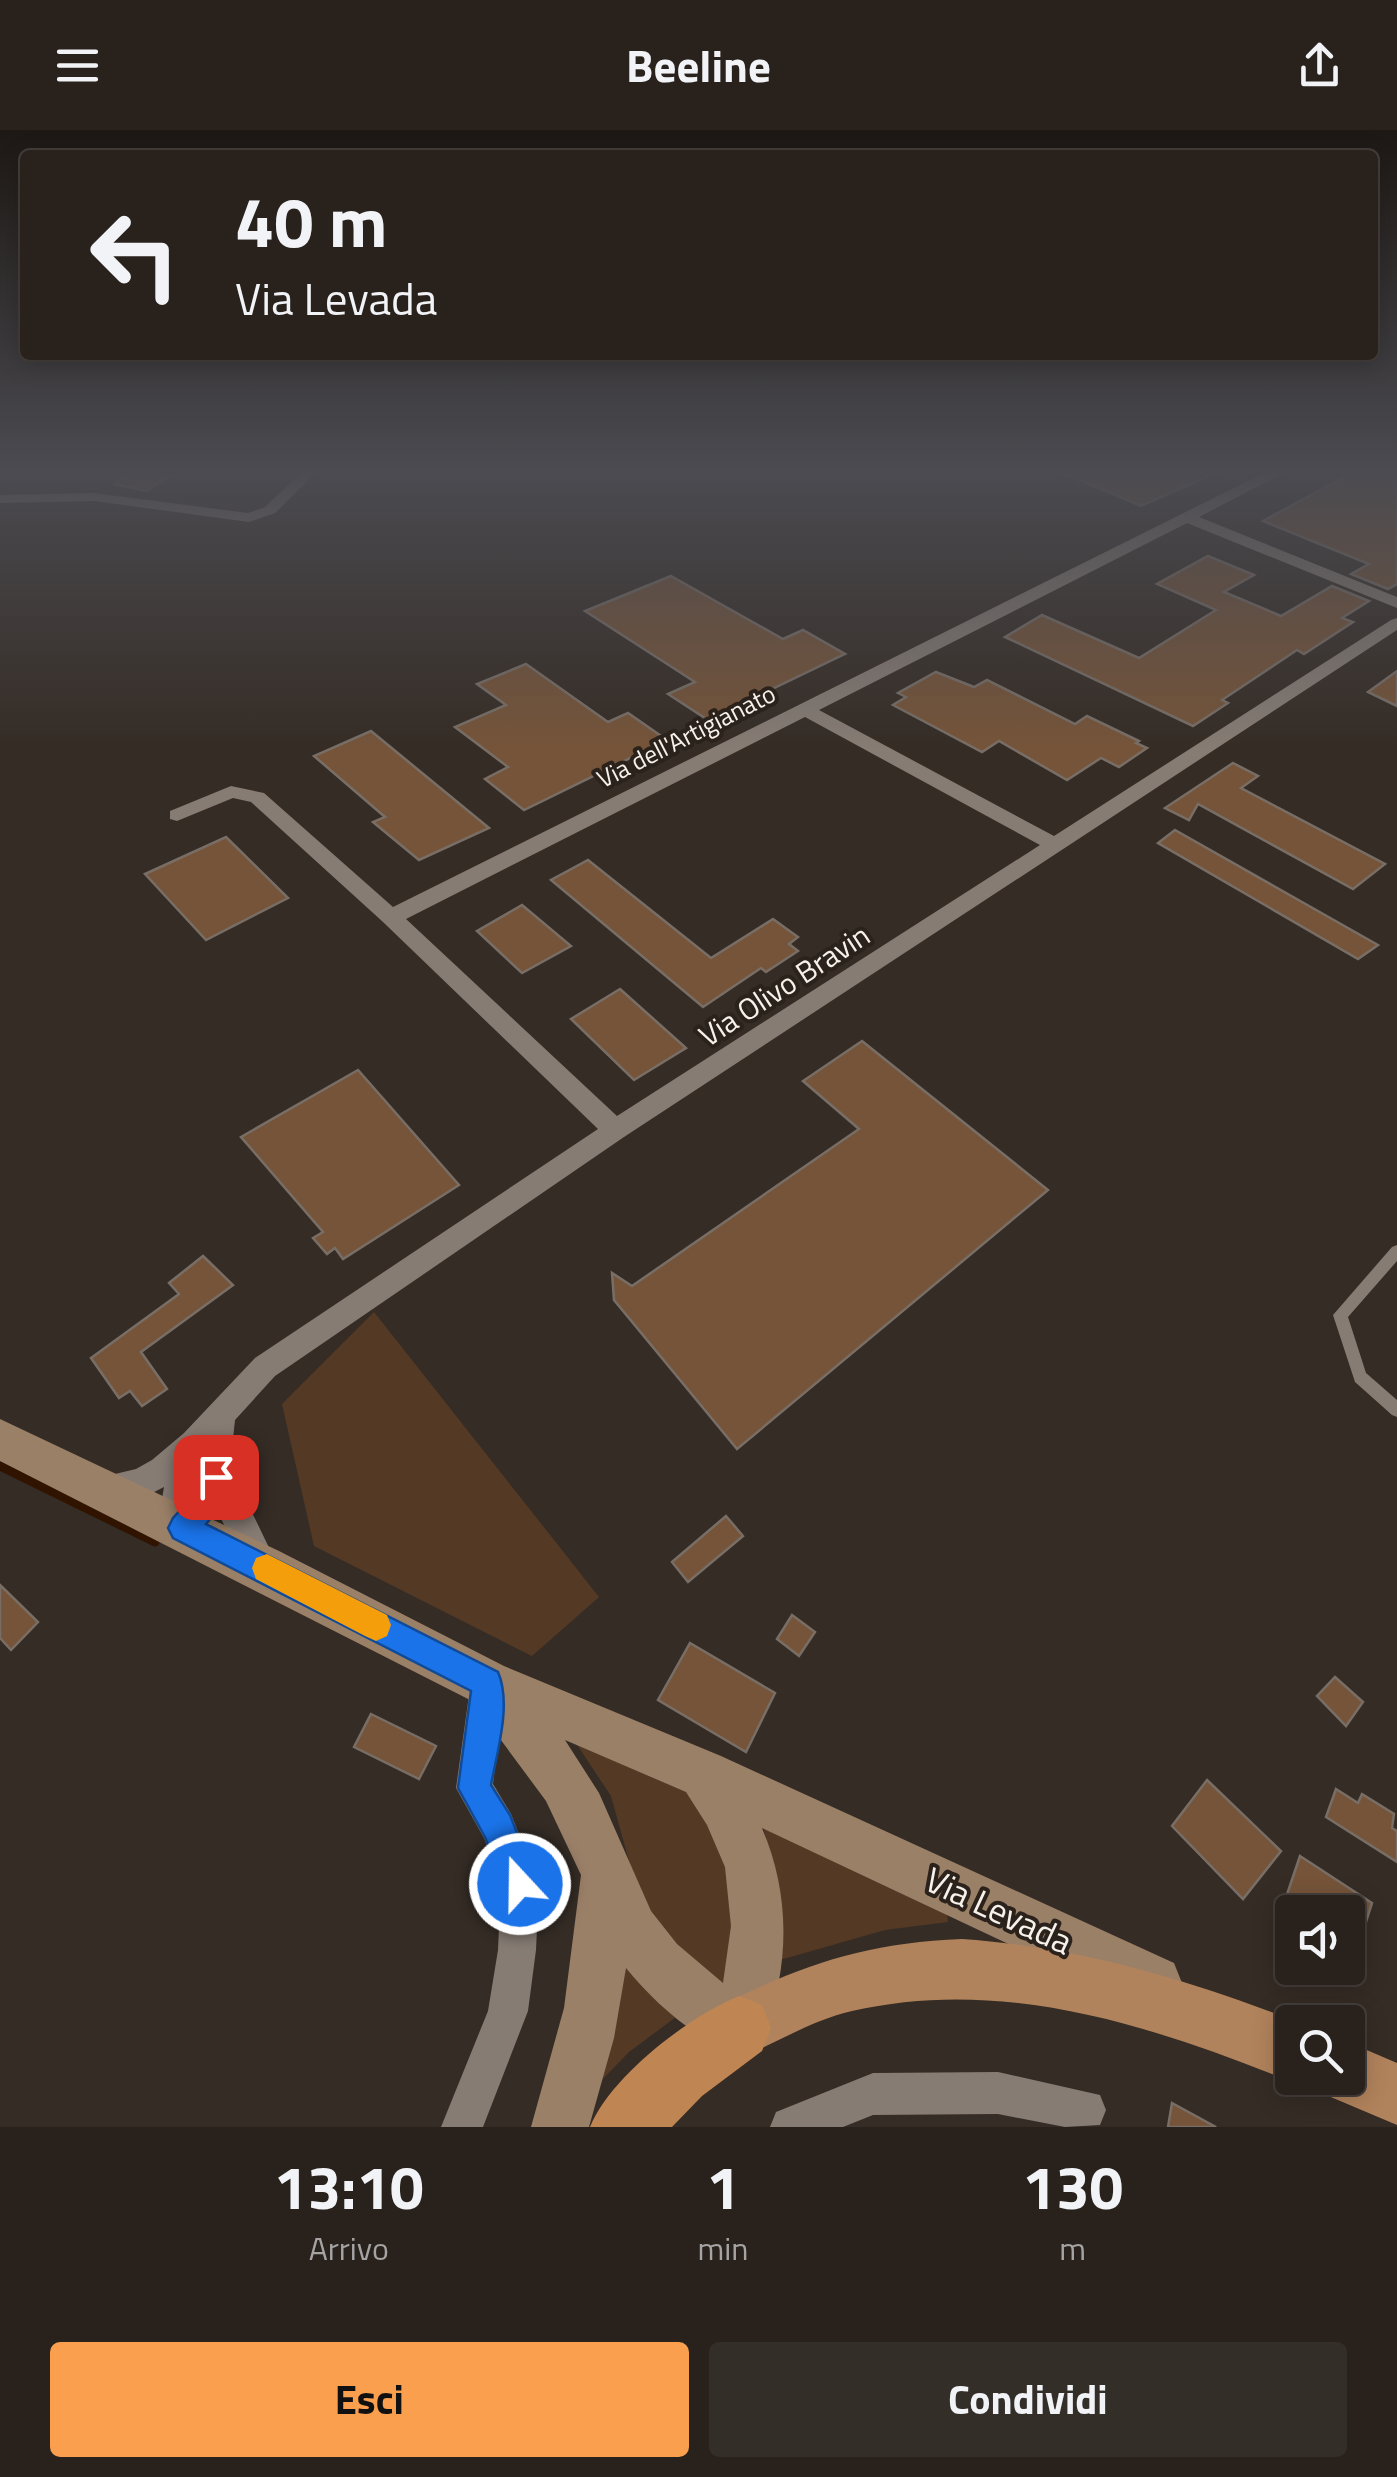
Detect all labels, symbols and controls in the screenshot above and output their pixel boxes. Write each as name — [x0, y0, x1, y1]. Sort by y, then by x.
text: Beeline — [626, 31, 771, 99]
icon: menu — [50, 38, 105, 93]
icon: share — [1292, 38, 1347, 93]
text: 40 m — [235, 168, 388, 274]
icon: left — [70, 190, 200, 320]
text: Via Levada — [235, 264, 437, 332]
street label: Via dell'Artigianato — [590, 675, 782, 797]
street label: Via Olivo Bravin — [689, 912, 879, 1058]
pin — [174, 1435, 259, 1520]
icon: arrive — [189, 1450, 244, 1505]
position arrow — [468, 1832, 572, 1936]
street label: Via Levada — [916, 1852, 1082, 1968]
map controls — [1275, 1895, 1365, 2095]
button: sound — [1275, 1895, 1365, 1985]
button: search — [1275, 2005, 1365, 2095]
text: 13:10 — [274, 2141, 424, 2232]
text: 1 — [706, 2141, 740, 2232]
text: 130 — [1022, 2141, 1123, 2232]
text: Arrivo — [309, 2224, 389, 2272]
text: min — [697, 2224, 748, 2272]
text: m — [1059, 2224, 1086, 2272]
button: Esci — [50, 2342, 689, 2457]
button: Condividi — [709, 2342, 1347, 2457]

